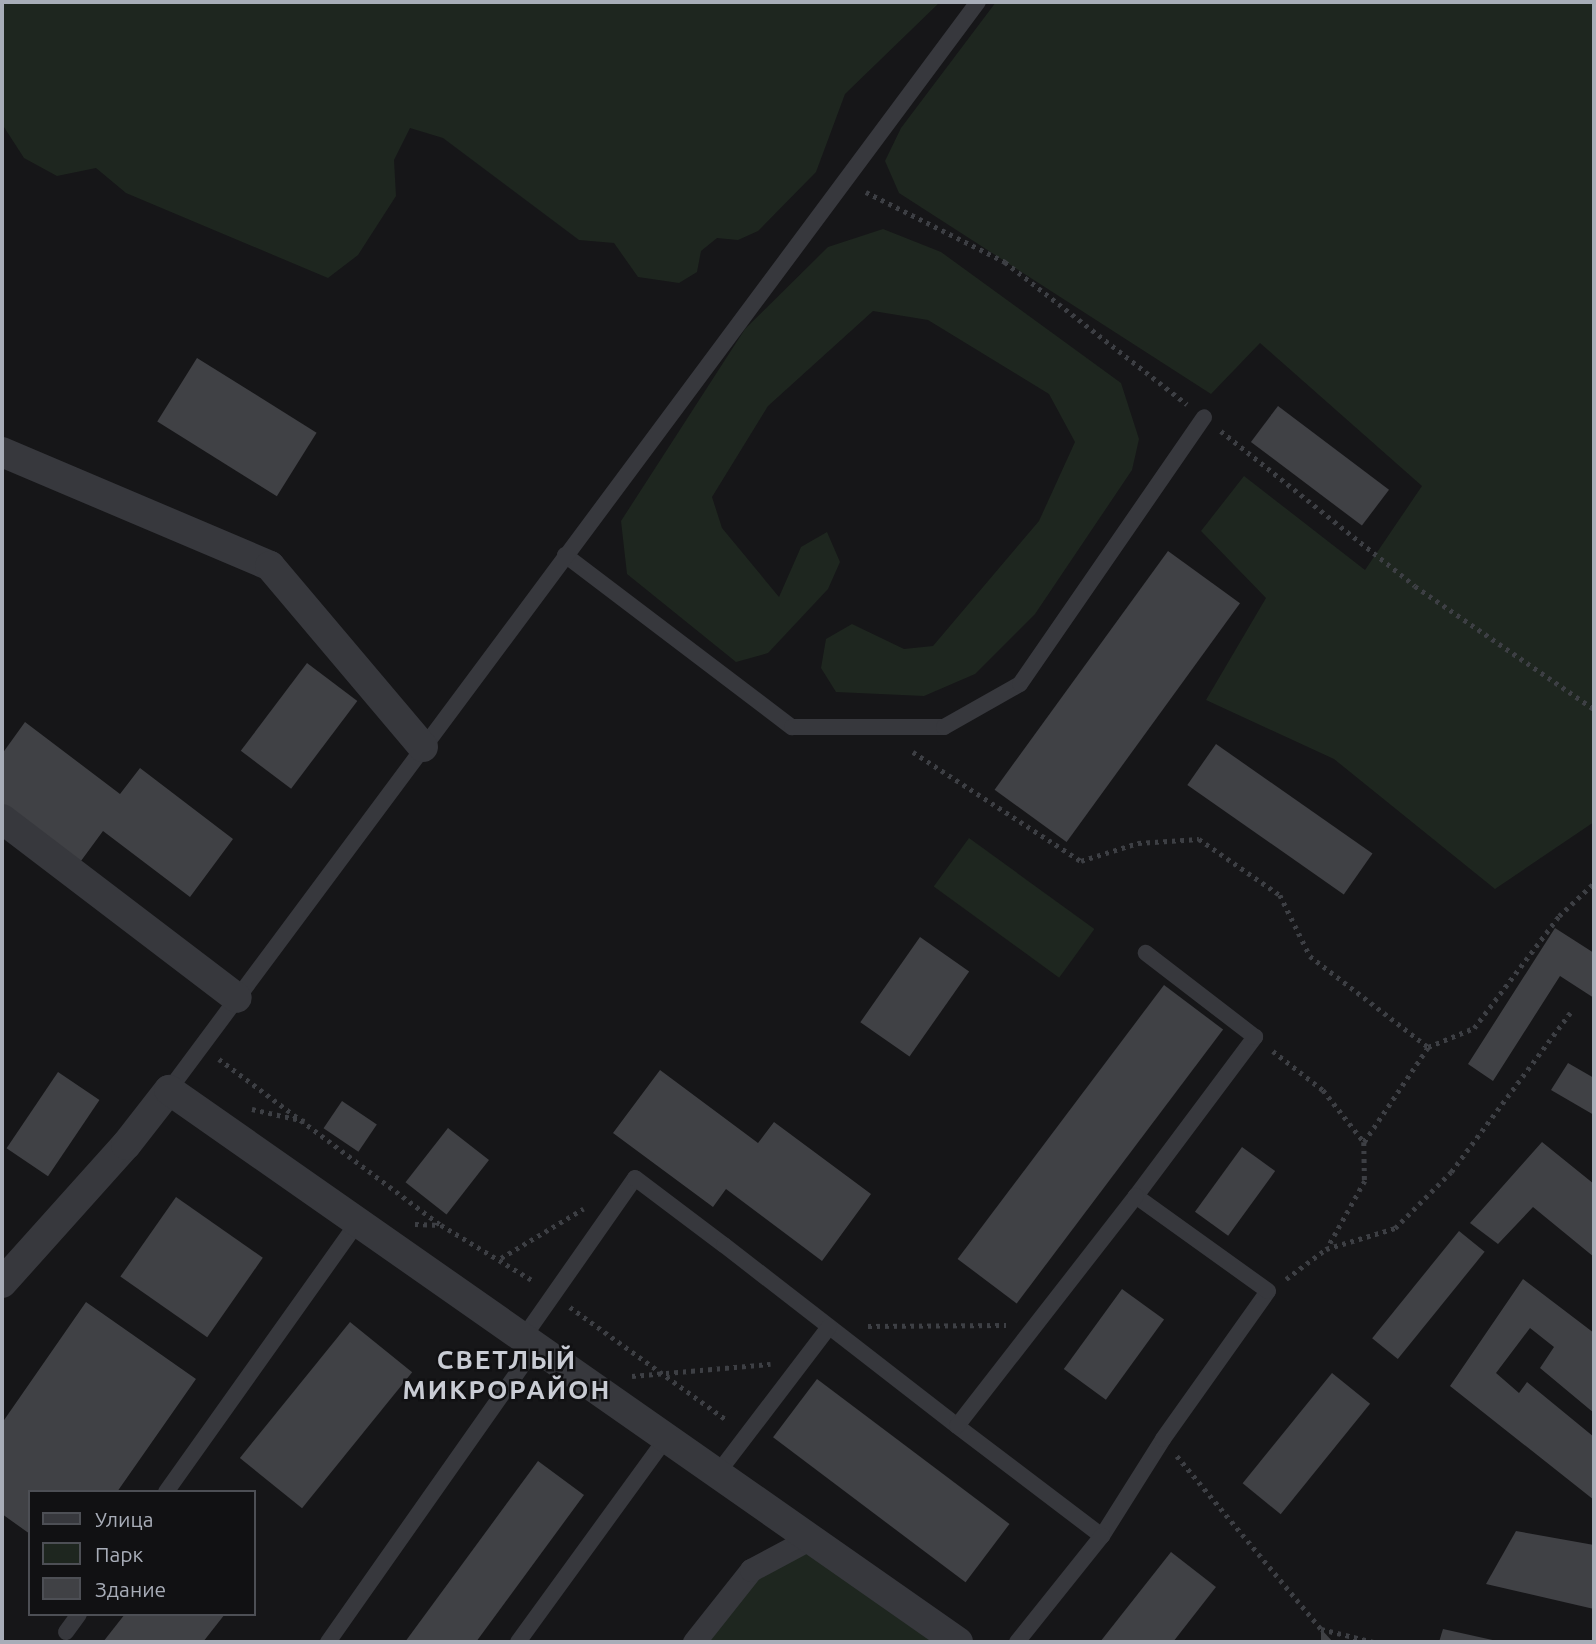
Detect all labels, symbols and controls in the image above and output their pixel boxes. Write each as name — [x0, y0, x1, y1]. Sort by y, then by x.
district label: СВЕТЛЫЙ МИКРОРАЙОН — [404, 1344, 610, 1406]
legend — [28, 1490, 256, 1616]
text: Улица — [95, 1507, 153, 1531]
text: Парк — [95, 1542, 143, 1566]
text: Здание — [95, 1577, 166, 1601]

